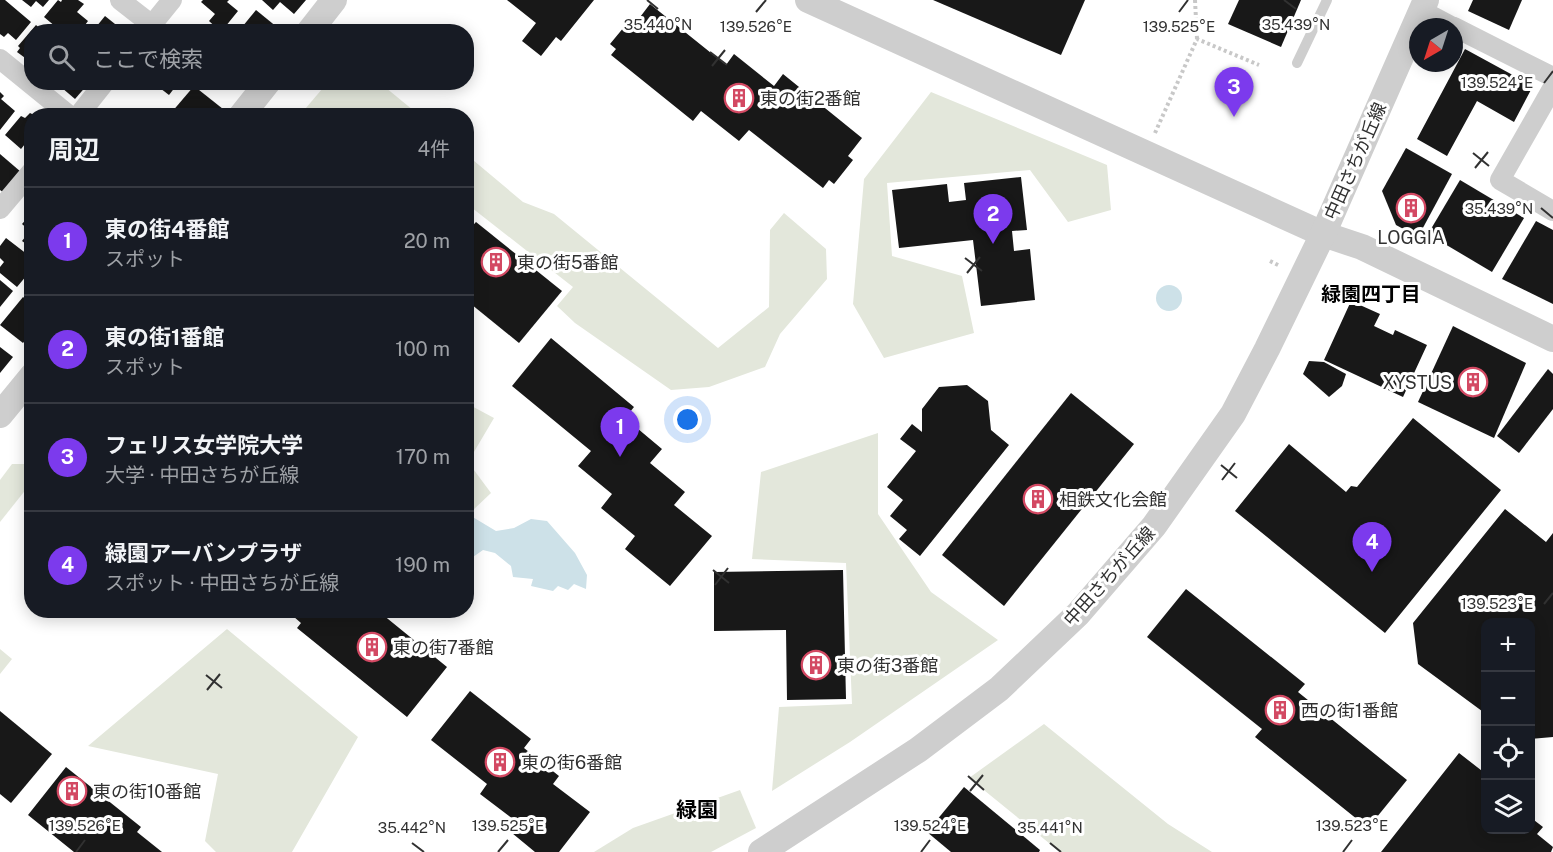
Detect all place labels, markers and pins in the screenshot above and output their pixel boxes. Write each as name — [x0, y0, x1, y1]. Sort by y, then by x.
pin: 3 — [1214, 68, 1254, 117]
building icon: 東の街2番館 — [723, 82, 755, 114]
place label: 東の街2番館 — [760, 88, 861, 109]
building icon: LOGGIA — [1395, 192, 1427, 224]
pin: 2 — [974, 194, 1012, 244]
place label: LOGGIA — [1377, 227, 1445, 248]
building icon: 東の街5番館 — [480, 246, 512, 278]
place label: 東の街5番館 — [517, 252, 619, 273]
building icon: XYSTUS — [1457, 366, 1489, 398]
place label: XYSTUS — [1383, 372, 1452, 393]
pin: 1 — [600, 408, 640, 457]
building icon: 相鉄文化会館 — [1022, 483, 1054, 515]
place label: 相鉄文化会館 — [1059, 489, 1167, 510]
pin: 4 — [1352, 522, 1392, 572]
building icon: 東の街7番館 — [356, 631, 388, 663]
place label: 東の街7番館 — [393, 637, 494, 658]
building icon: 東の街3番館 — [800, 649, 832, 681]
place label: 東の街3番館 — [837, 655, 938, 676]
building icon: 西の街1番館 — [1264, 694, 1296, 726]
place label: 西の街1番館 — [1301, 700, 1398, 721]
building icon: 東の街6番館 — [484, 746, 516, 778]
place label: 東の街6番館 — [521, 752, 622, 773]
building icon: 東の街10番館 — [56, 775, 88, 807]
place label: 東の街10番館 — [93, 781, 201, 802]

